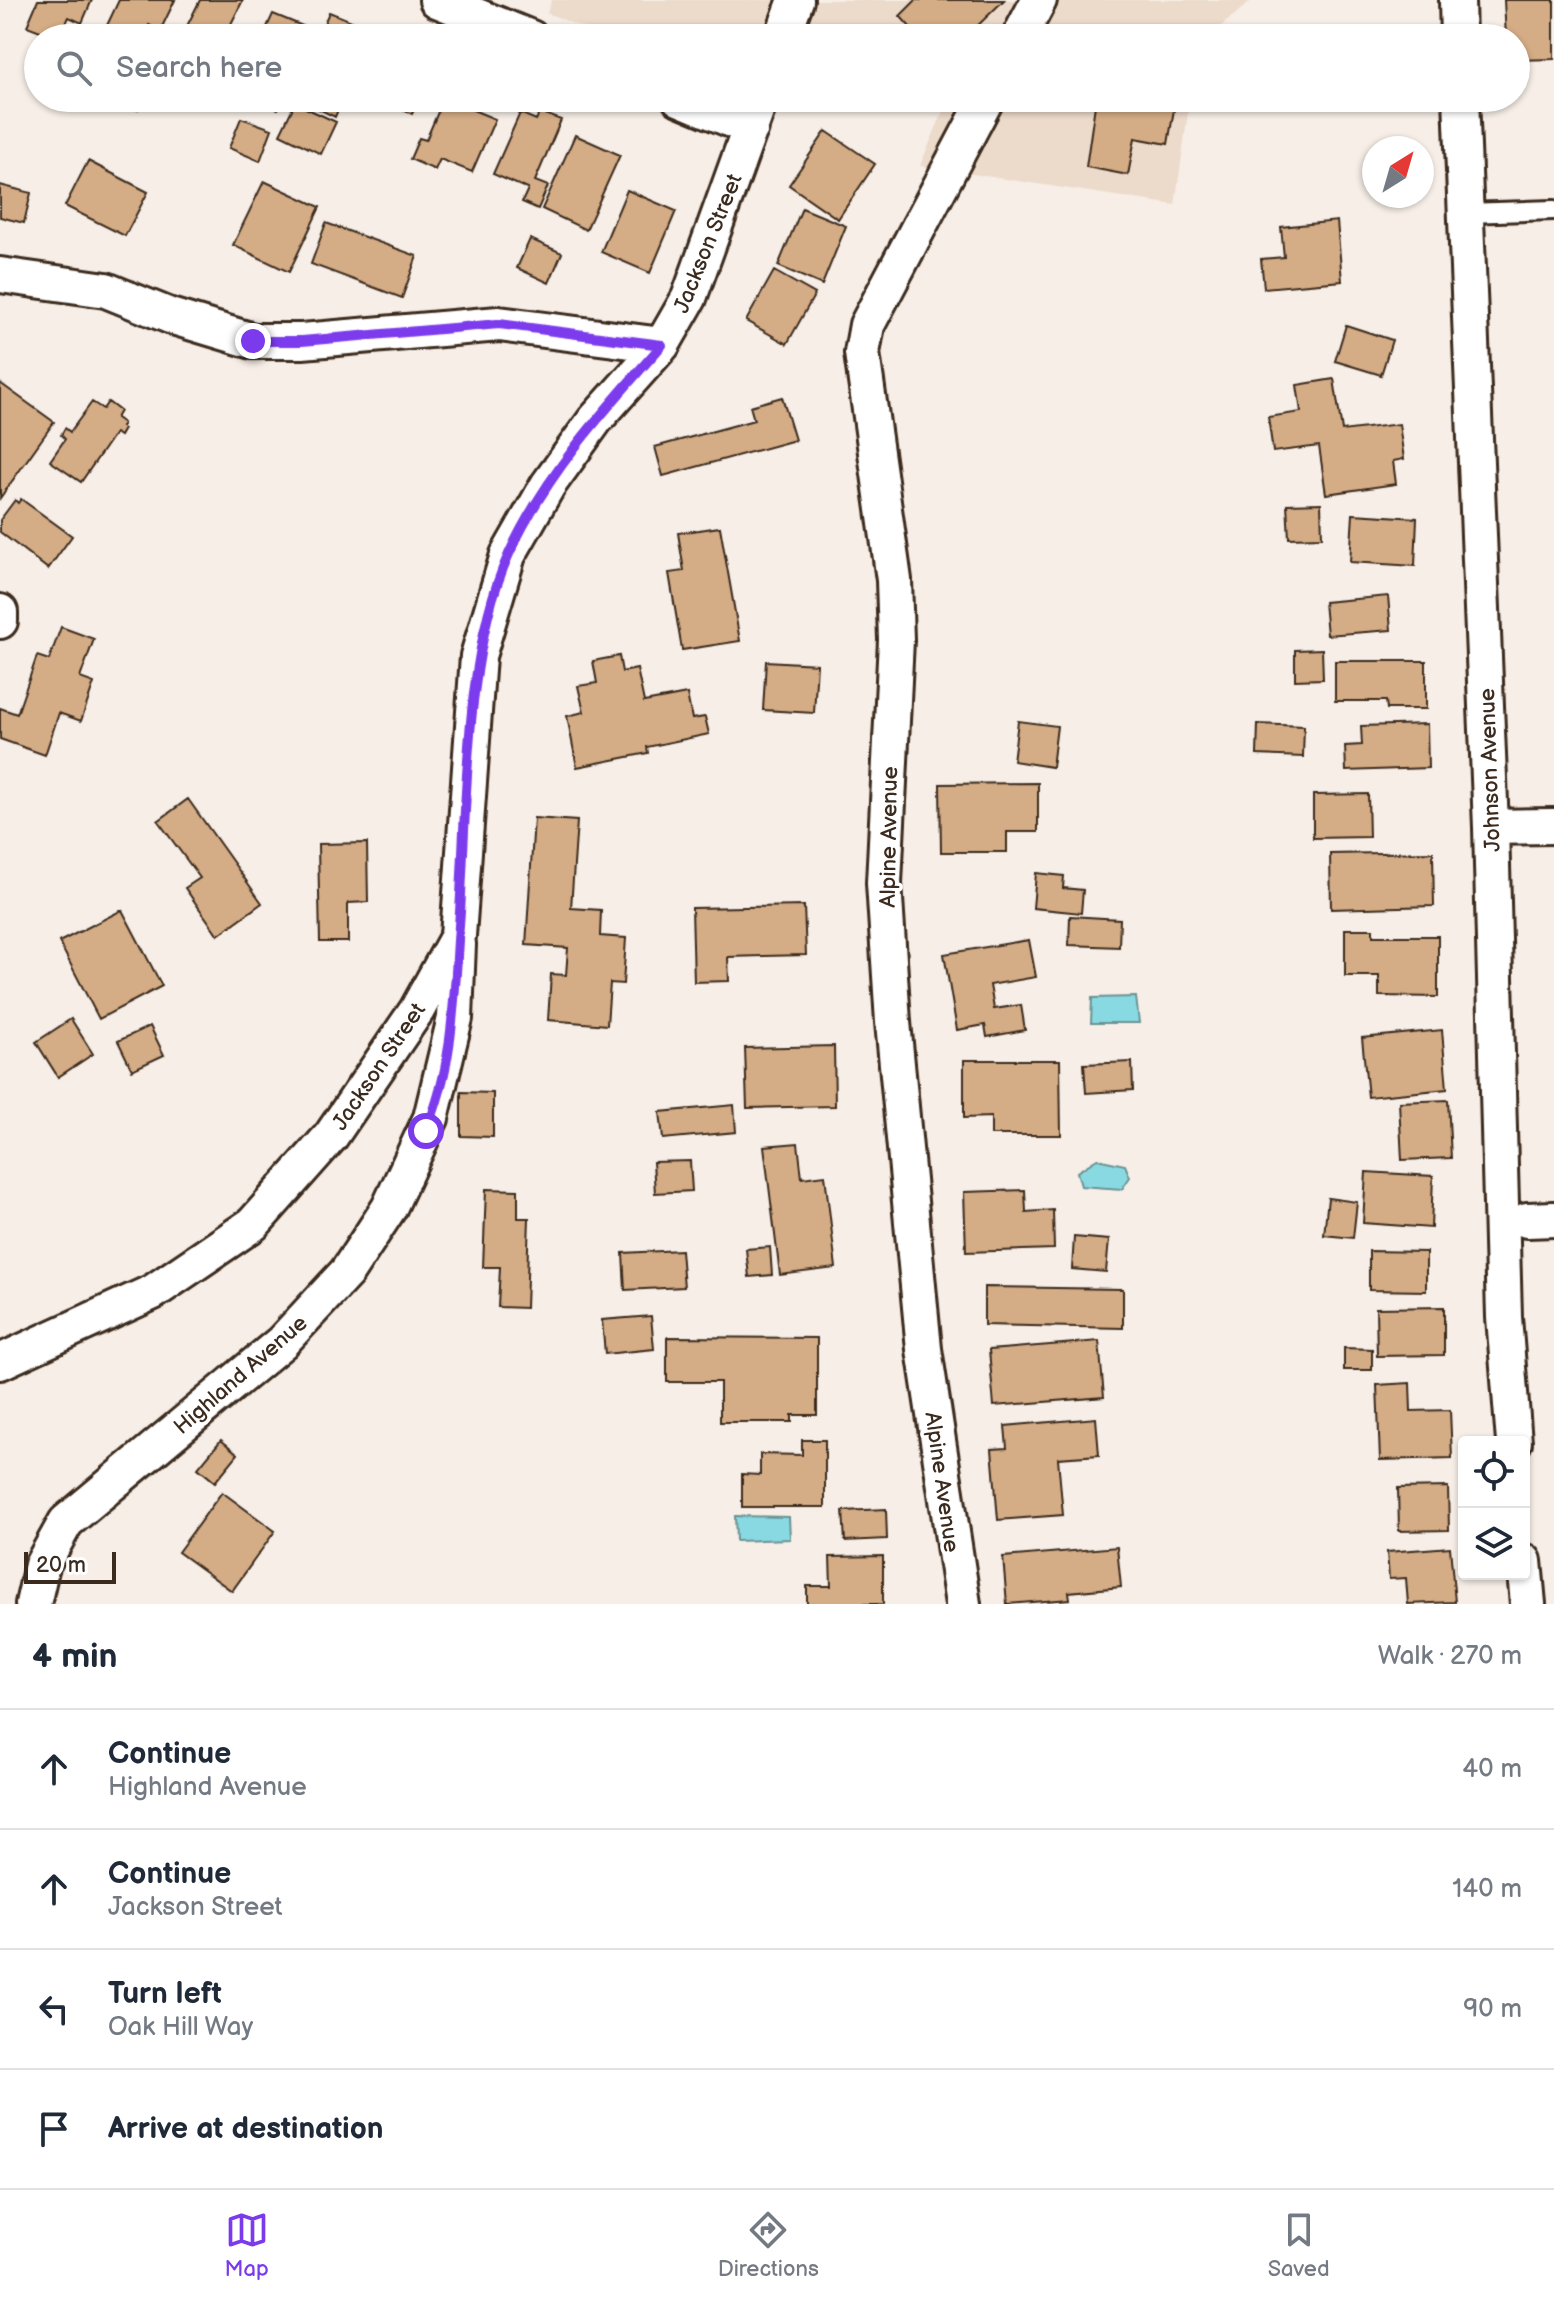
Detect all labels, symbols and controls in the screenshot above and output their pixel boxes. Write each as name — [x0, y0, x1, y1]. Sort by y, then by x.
search box — [24, 24, 1530, 112]
icon: search — [52, 46, 96, 90]
text: Search here — [116, 50, 282, 86]
north arrow — [1362, 136, 1434, 208]
street label: Jackson Street — [668, 170, 749, 317]
route end — [235, 323, 271, 359]
street label: Johnson Avenue — [1474, 688, 1507, 852]
street label: Alpine Avenue — [875, 766, 904, 908]
street label: Jackson Street — [327, 998, 432, 1136]
route start — [408, 1113, 444, 1149]
street label: Highland Avenue — [169, 1310, 313, 1440]
street label: Alpine Avenue — [918, 1410, 965, 1554]
map controls — [1458, 1436, 1530, 1580]
button: locate — [1458, 1436, 1530, 1508]
button: layers — [1458, 1508, 1530, 1580]
scale bar — [24, 1548, 116, 1584]
text: 20 m — [36, 1552, 86, 1579]
text: 4 min — [32, 1636, 118, 1677]
text: Walk · 270 m — [1378, 1641, 1522, 1672]
text: Continue — [108, 1736, 231, 1772]
icon: ahead — [32, 1747, 76, 1791]
text: 40 m — [1462, 1754, 1522, 1785]
text: Highland Avenue — [108, 1772, 307, 1803]
text: Continue — [108, 1856, 231, 1892]
icon: ahead — [32, 1867, 76, 1911]
text: 140 m — [1452, 1874, 1522, 1905]
text: Jackson Street — [108, 1892, 283, 1923]
text: Turn left — [108, 1976, 222, 2012]
icon: left — [32, 1987, 76, 2031]
text: 90 m — [1463, 1994, 1522, 2025]
text: Oak Hill Way — [108, 2012, 253, 2043]
icon: arrive — [32, 2107, 76, 2151]
text: Arrive at destination — [108, 2111, 384, 2147]
tab: Map — [224, 2208, 269, 2283]
tab: Directions — [718, 2208, 819, 2283]
tab: Saved — [1268, 2208, 1330, 2283]

